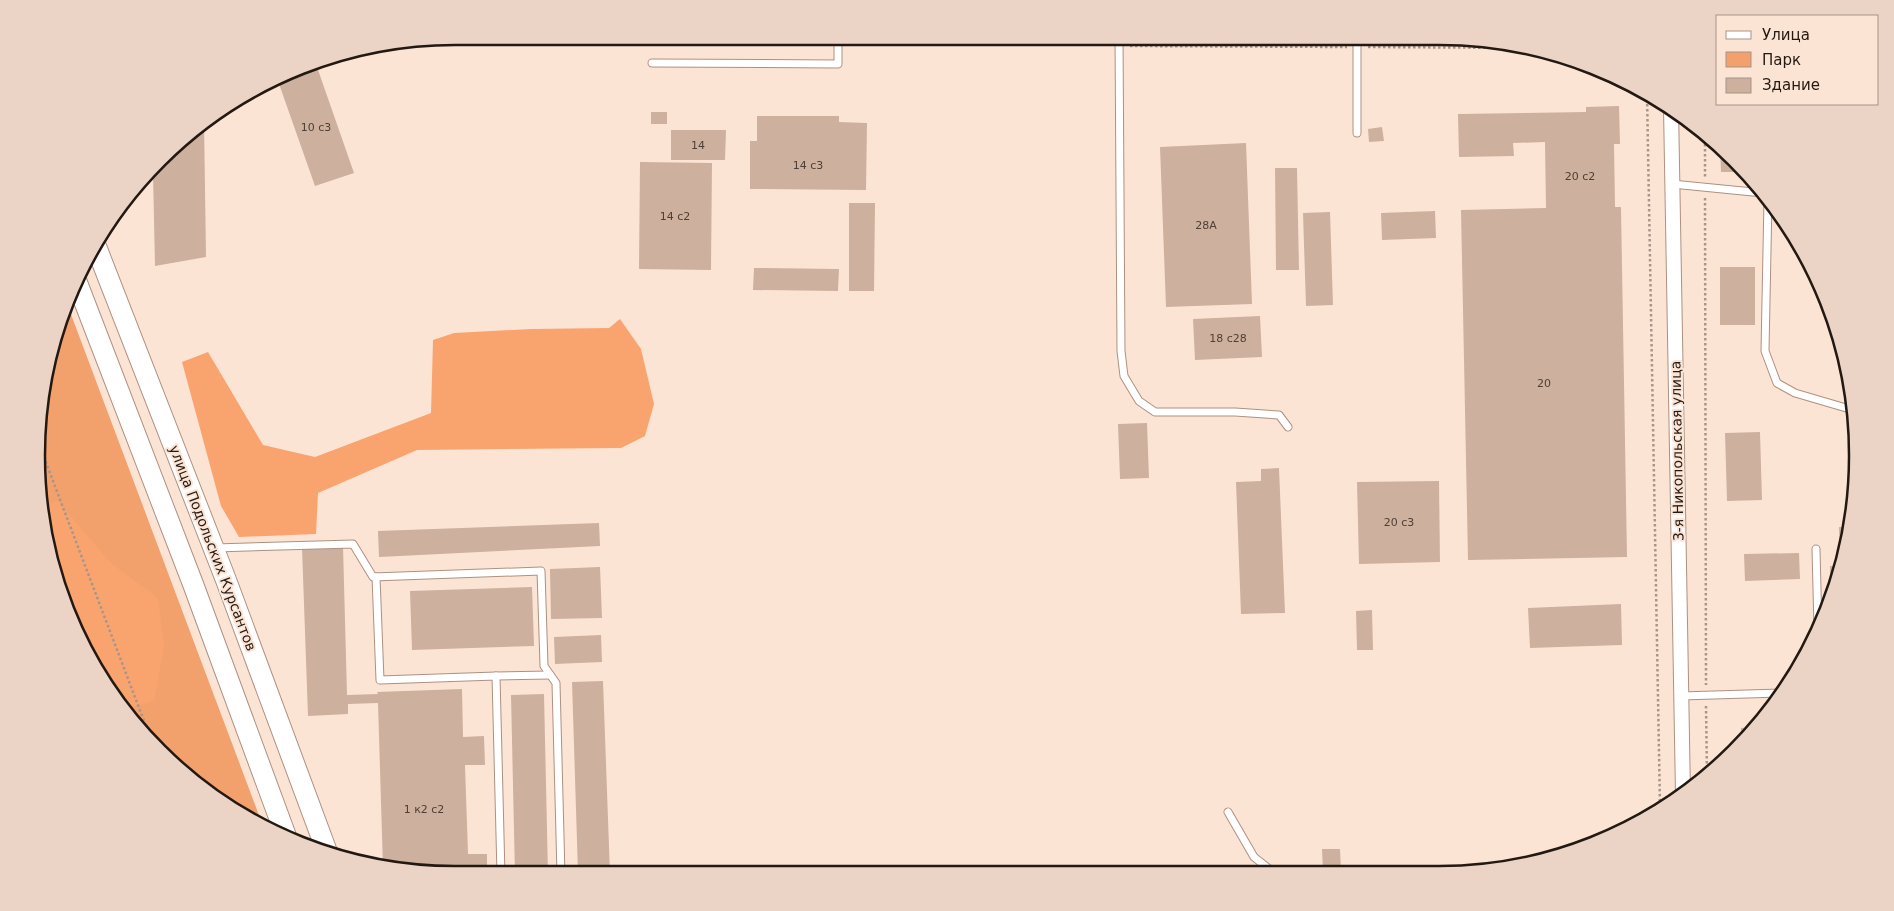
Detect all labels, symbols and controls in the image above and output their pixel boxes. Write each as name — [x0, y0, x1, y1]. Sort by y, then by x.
legend — [1716, 15, 1879, 105]
text: Улица — [1762, 26, 1810, 44]
text: Парк — [1762, 51, 1801, 69]
text: Здание — [1762, 76, 1820, 94]
house number: 10 с3 — [301, 121, 331, 134]
house number: 14 — [691, 139, 705, 152]
house number: 14 с3 — [793, 159, 823, 172]
house number: 20 с2 — [1565, 170, 1595, 183]
house number: 14 с2 — [660, 210, 690, 223]
house number: 28А — [1195, 219, 1217, 232]
house number: 18 с28 — [1209, 332, 1247, 345]
street label: 3-я Никопольская улица — [1667, 361, 1687, 541]
house number: 20 — [1537, 377, 1551, 390]
street label: улица Подольских Курсантов — [166, 443, 260, 653]
house number: 20 с3 — [1384, 516, 1414, 529]
house number: 1 к2 с2 — [404, 803, 444, 816]

